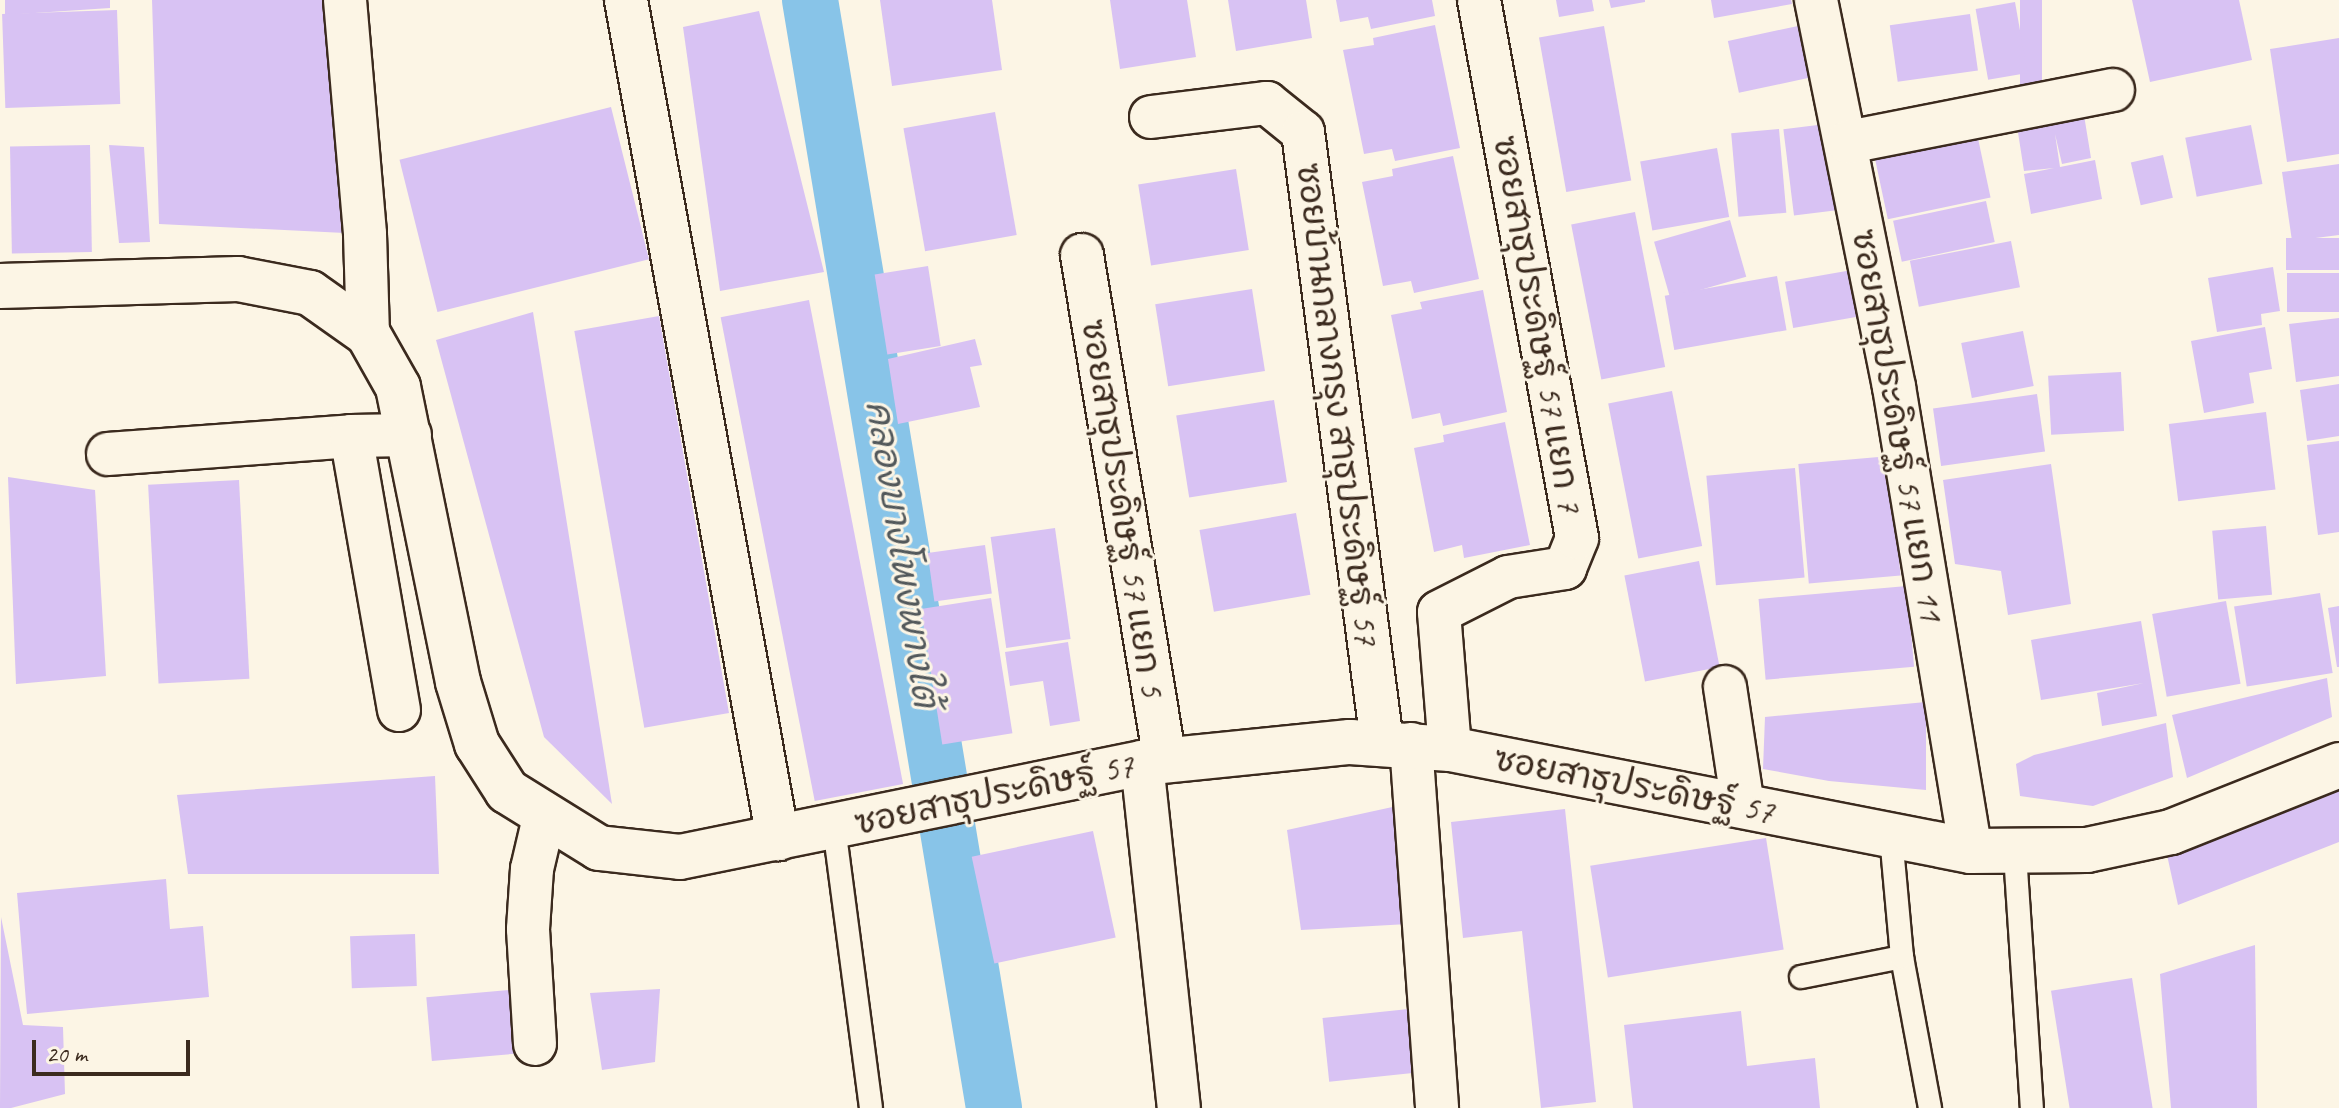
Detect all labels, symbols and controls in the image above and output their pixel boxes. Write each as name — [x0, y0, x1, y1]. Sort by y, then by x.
street label: ซอยสาธุประดิษฐ์ 57 แยก 7 — [1485, 133, 1591, 515]
street label: ซอยบ้านกลางกรุง สาธุประดิษฐ์ 57 — [1288, 161, 1388, 647]
street label: ซอยสาธุประดิษฐ์ 57 แยก 11 — [1843, 226, 1953, 624]
street label: ซอยสาธุประดิษฐ์ 57 แยก 5 — [1073, 316, 1173, 700]
water label: คลองบางโพงพางใต้ — [856, 398, 948, 710]
street label: ซอยสาธุประดิษฐ์ 57 — [1491, 738, 1777, 832]
street label: ซอยสาธุประดิษฐ์ 57 — [851, 745, 1137, 843]
scale bar — [36, 1024, 194, 1074]
text: 20 m — [46, 1039, 87, 1069]

